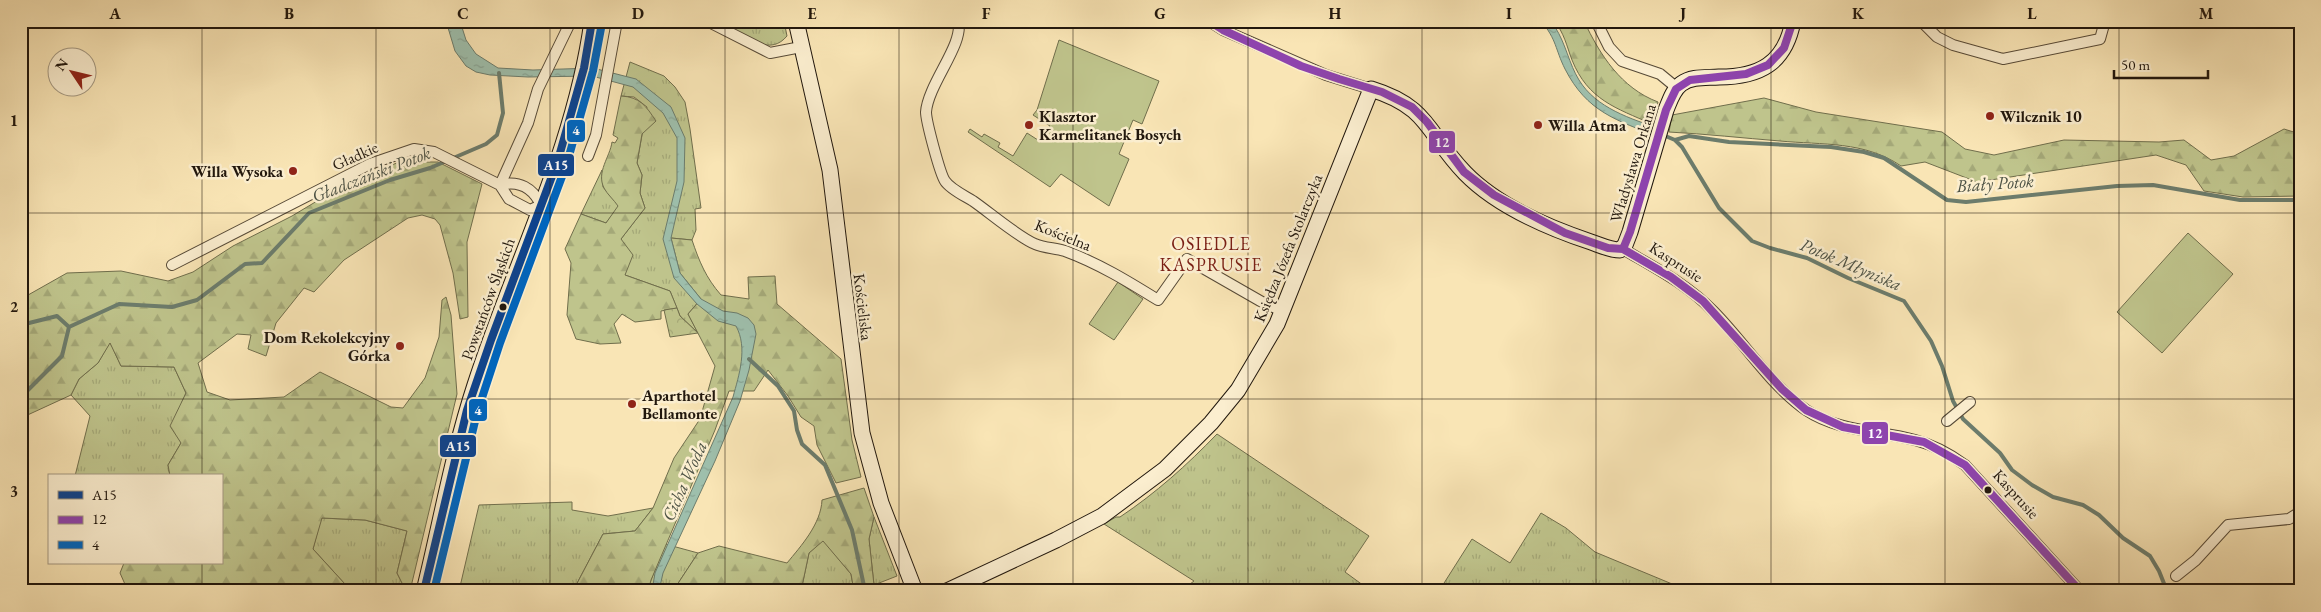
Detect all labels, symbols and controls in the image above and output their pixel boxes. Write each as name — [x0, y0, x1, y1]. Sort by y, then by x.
text: A — [108, 3, 121, 24]
text: B — [284, 3, 294, 24]
text: C — [457, 3, 469, 24]
text: D — [632, 3, 644, 24]
text: E — [807, 3, 817, 24]
text: F — [982, 3, 991, 24]
text: G — [1154, 3, 1166, 24]
text: H — [1329, 3, 1342, 24]
text: I — [1506, 3, 1512, 24]
text: J — [1678, 3, 1686, 24]
text: K — [1852, 3, 1865, 24]
text: L — [2027, 3, 2037, 24]
text: M — [2199, 3, 2214, 24]
north arrow — [48, 48, 98, 98]
scale bar — [2114, 48, 2207, 80]
text: N — [51, 54, 72, 74]
text: 50 m — [2121, 55, 2150, 74]
street label: Władysława Orkana — [1605, 101, 1661, 225]
place label: Klasztor Karmelitanek Bosych — [1039, 106, 1182, 145]
place label: Wilcznik 10 — [2000, 106, 2082, 127]
text: 1 — [10, 110, 18, 131]
marker: Wilcznik 10 — [1984, 110, 1996, 122]
place label: Willa Atma — [1548, 115, 1627, 136]
line badge: 4 — [566, 119, 586, 143]
marker: Klasztor Karmelitanek Bosych — [1023, 119, 1035, 131]
marker: Willa Atma — [1532, 119, 1544, 131]
text: 4 — [572, 121, 580, 139]
line badge: 12 — [1428, 130, 1456, 154]
text: 12 — [1435, 133, 1450, 151]
street label: Gładkie — [329, 137, 381, 175]
water label: Gładczański Potok — [308, 141, 434, 207]
line badge: A15 — [537, 153, 575, 177]
text: A15 — [543, 156, 568, 174]
place label: Willa Wysoka — [191, 161, 284, 182]
marker: Willa Wysoka — [287, 165, 299, 177]
water label: Biały Potok — [1955, 169, 2035, 198]
street label: Księdza Józefa Stolarczyka — [1249, 170, 1328, 325]
street label: Kościelna — [1032, 214, 1095, 256]
district label: OSIEDLE KASPRUSIE — [1160, 232, 1262, 276]
water label: Potok Młyniska — [1797, 232, 1905, 297]
street label: Powstańców Śląskich — [456, 235, 520, 363]
street label: Kasprusie — [1645, 237, 1707, 287]
street label: Kościeliska — [848, 272, 878, 342]
text: 2 — [10, 296, 19, 317]
unlabelled marker — [498, 302, 508, 312]
place label: Dom Rekolekcyjny Górka — [264, 327, 391, 366]
marker: Dom Rekolekcyjny Górka — [394, 340, 406, 352]
place label: Aparthotel Bellamonte — [641, 385, 718, 424]
line badge: 4 — [468, 398, 488, 422]
marker: Aparthotel Bellamonte — [626, 398, 638, 410]
text: 4 — [474, 401, 482, 419]
line badge: 12 — [1861, 421, 1889, 445]
text: 12 — [1868, 424, 1883, 442]
line badge: A15 — [439, 434, 477, 458]
text: A15 — [445, 437, 470, 455]
water label: Cicha Woda — [656, 438, 712, 524]
street label: Kasprusie — [1988, 465, 2044, 523]
legend — [48, 474, 222, 564]
text: 3 — [10, 481, 18, 502]
text: A15 — [91, 485, 117, 504]
unlabelled marker — [1983, 485, 1993, 495]
text: 12 — [92, 509, 107, 528]
text: 4 — [92, 535, 100, 554]

